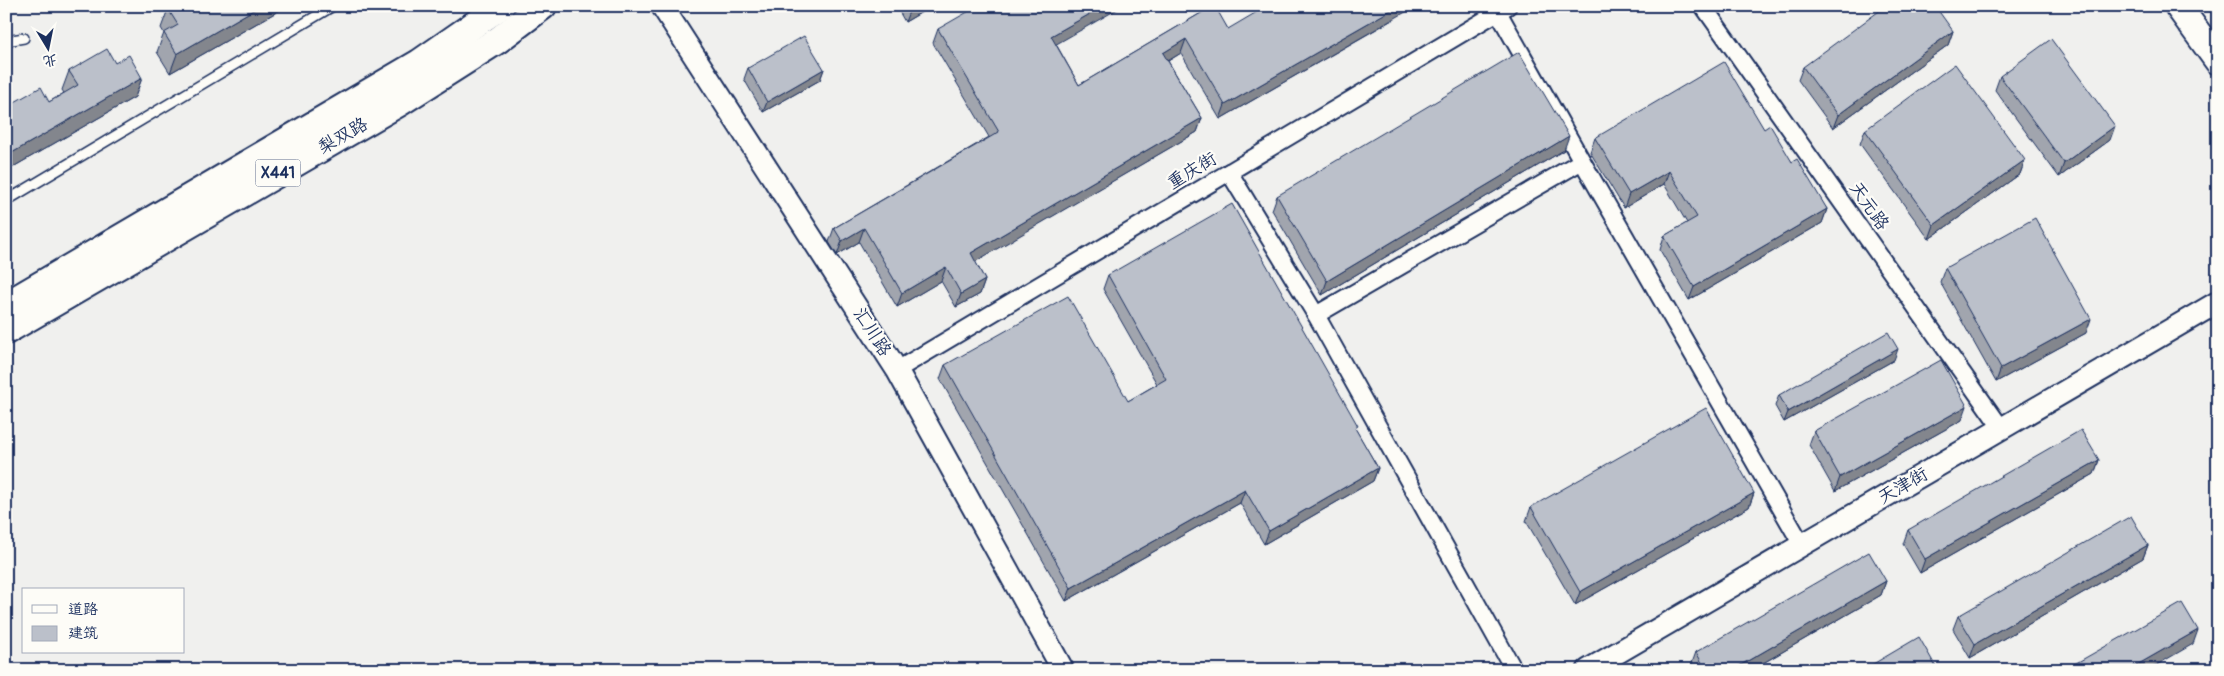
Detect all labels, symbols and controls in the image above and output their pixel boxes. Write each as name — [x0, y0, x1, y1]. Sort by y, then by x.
north arrow — [22, 22, 72, 72]
text: 北 — [42, 51, 59, 70]
street label: 梨双路 — [314, 113, 372, 159]
street label: 重庆街 — [1163, 147, 1221, 195]
road number: X441 — [256, 160, 300, 187]
street label: 天元路 — [1844, 177, 1894, 235]
street label: 汇川路 — [848, 303, 896, 361]
street label: 天津街 — [1874, 463, 1932, 509]
legend — [22, 588, 185, 654]
text: 道路 — [68, 600, 98, 619]
text: 建筑 — [68, 624, 98, 643]

